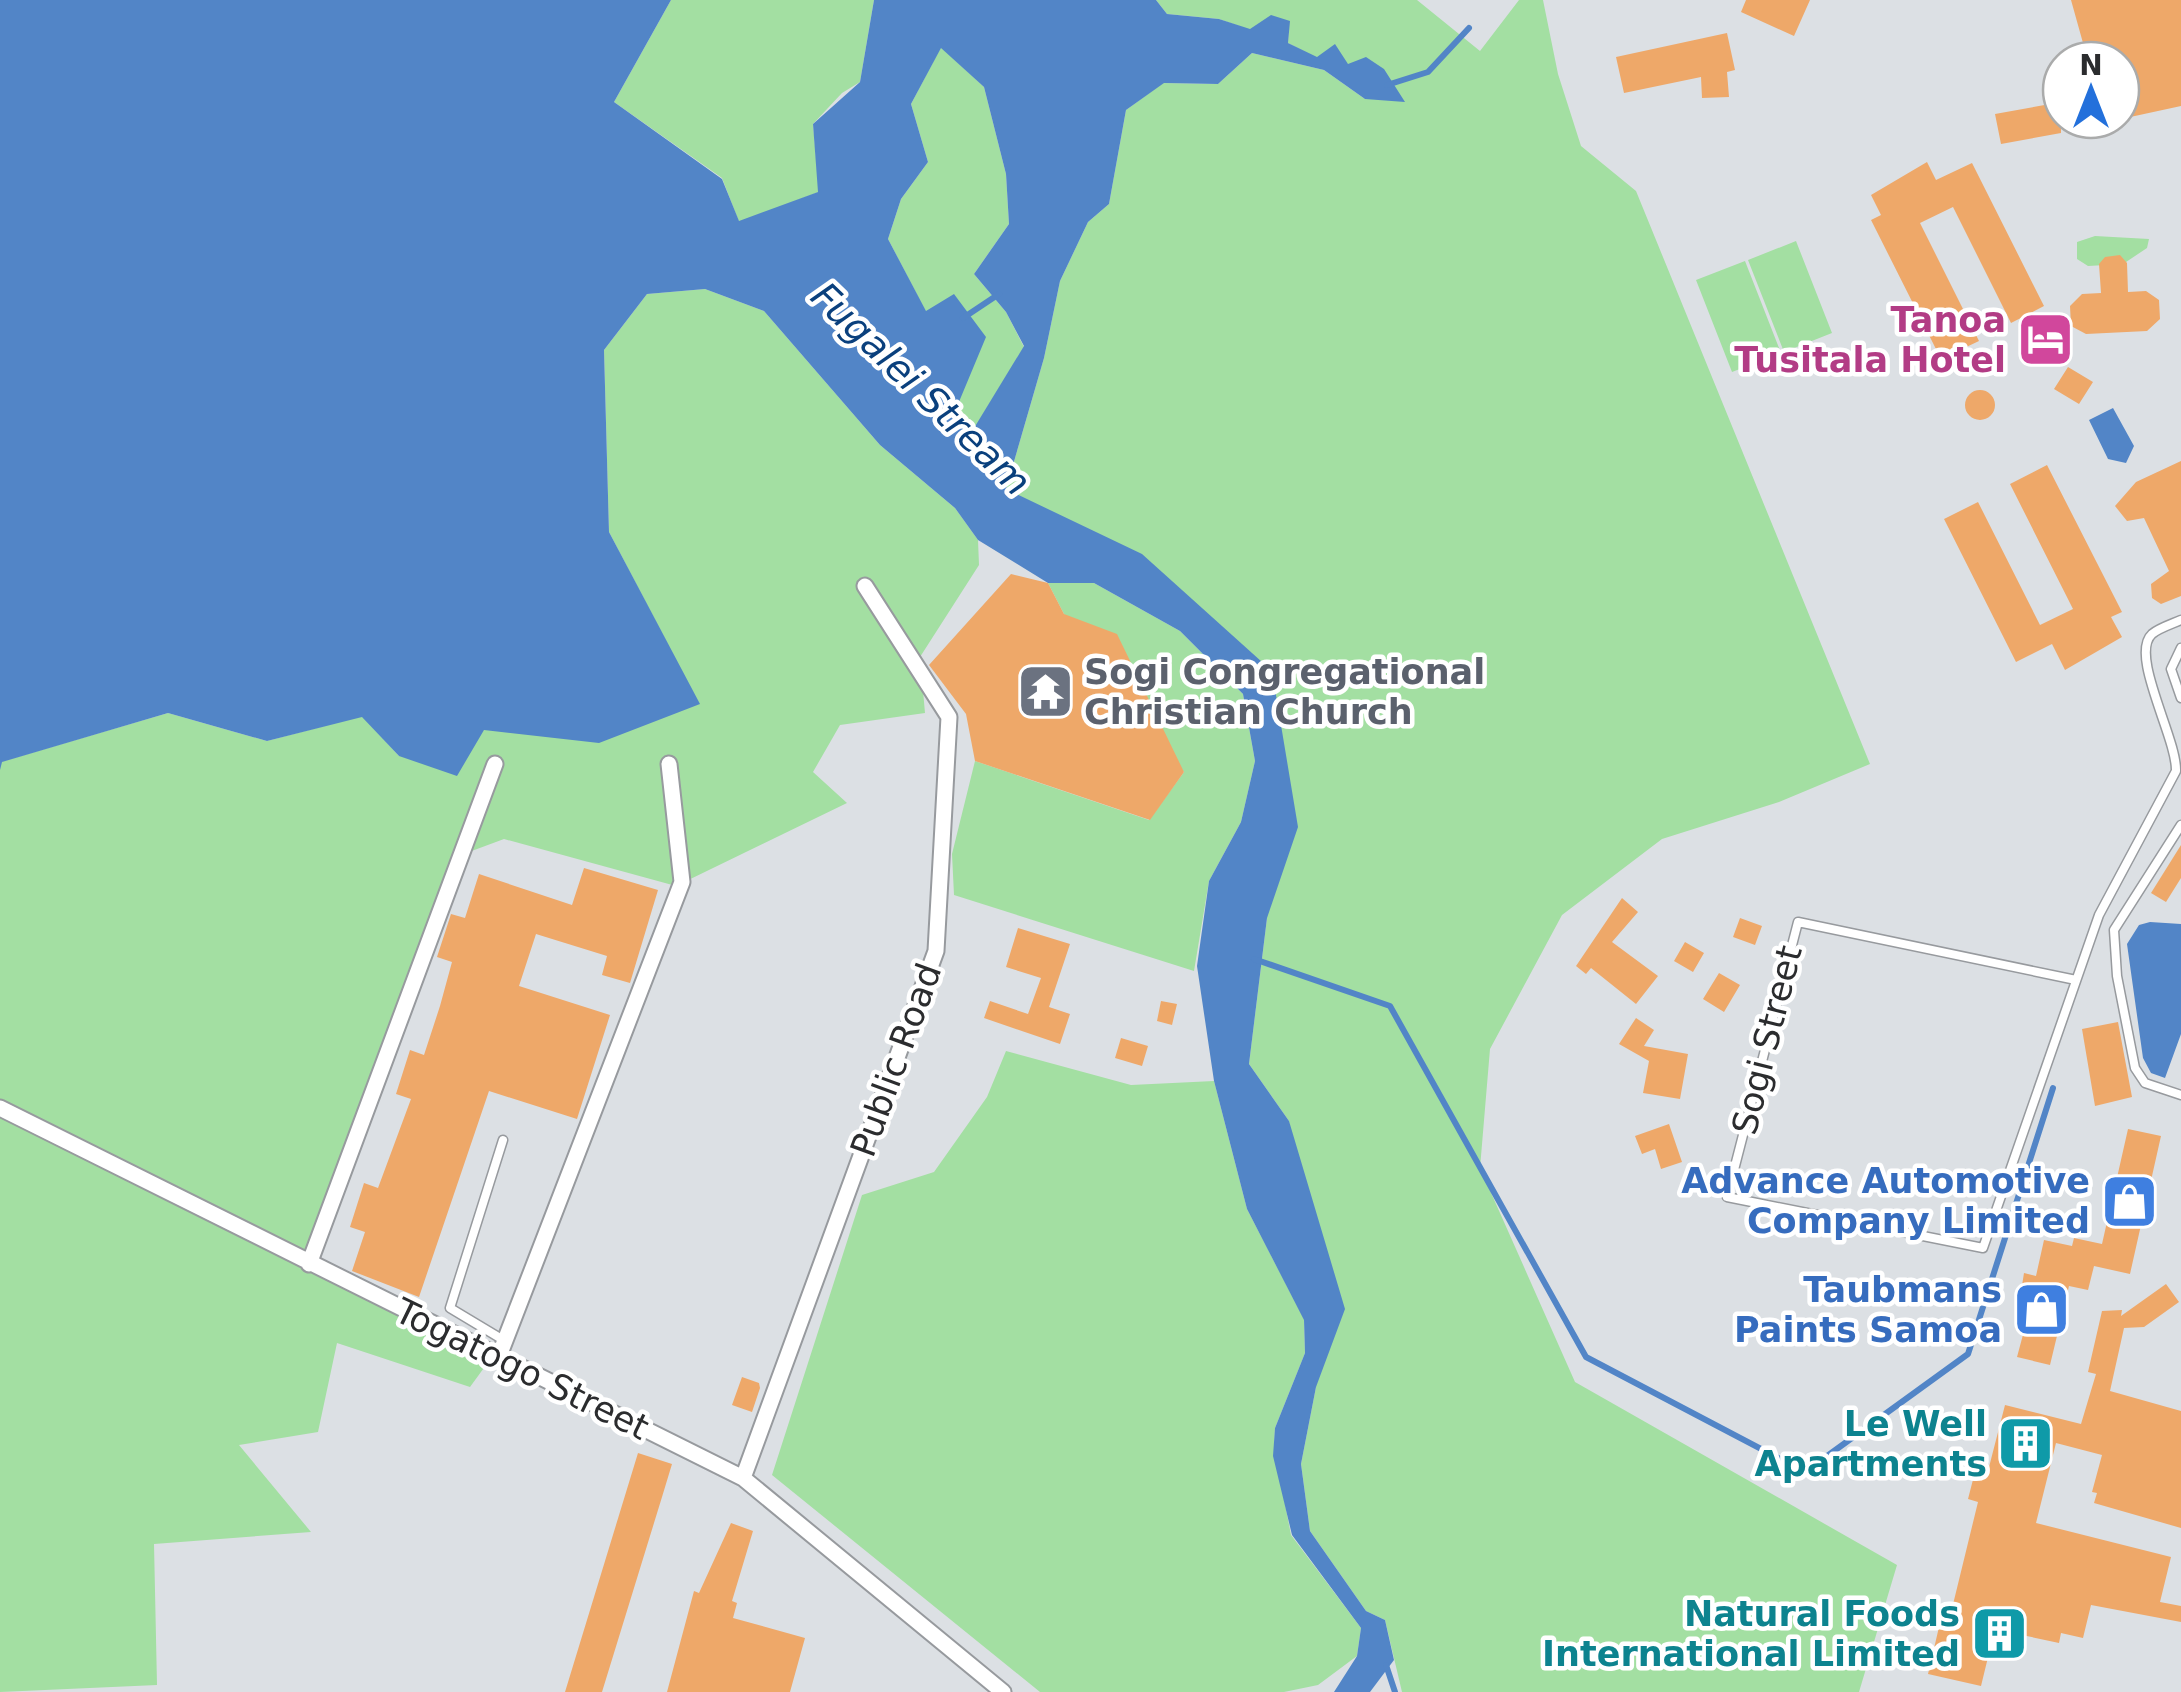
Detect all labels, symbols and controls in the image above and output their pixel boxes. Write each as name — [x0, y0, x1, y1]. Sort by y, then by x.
north arrow — [2041, 40, 2141, 140]
text: N — [2079, 49, 2103, 82]
water label: Fugalei Stream — [803, 274, 1039, 504]
place label: Tanoa Tusitala Hotel — [1734, 300, 2006, 380]
hotel icon: Tanoa Tusitala Hotel — [2015, 310, 2075, 370]
place label: Sogi Congregational Christian Church — [1084, 652, 1485, 732]
temple icon: Sogi Congregational Christian Church — [1015, 662, 1075, 722]
street label: Sogi Street — [1724, 942, 1810, 1138]
street label: Public Road — [843, 958, 949, 1162]
place label: Advance Automotive Company Limited — [1681, 1161, 2090, 1241]
shop icon: Advance Automotive Company Limited — [2099, 1171, 2159, 1231]
place label: Taubmans Paints Samoa — [1734, 1270, 2002, 1350]
shop icon: Taubmans Paints Samoa — [2011, 1280, 2071, 1340]
street label: Togatogo Street — [388, 1290, 655, 1448]
place label: Le Well Apartments — [1755, 1404, 1987, 1484]
building icon: Le Well Apartments — [1996, 1414, 2056, 1474]
place label: Natural Foods International Limited — [1542, 1594, 1960, 1674]
building icon: Natural Foods International Limited — [1969, 1604, 2029, 1664]

